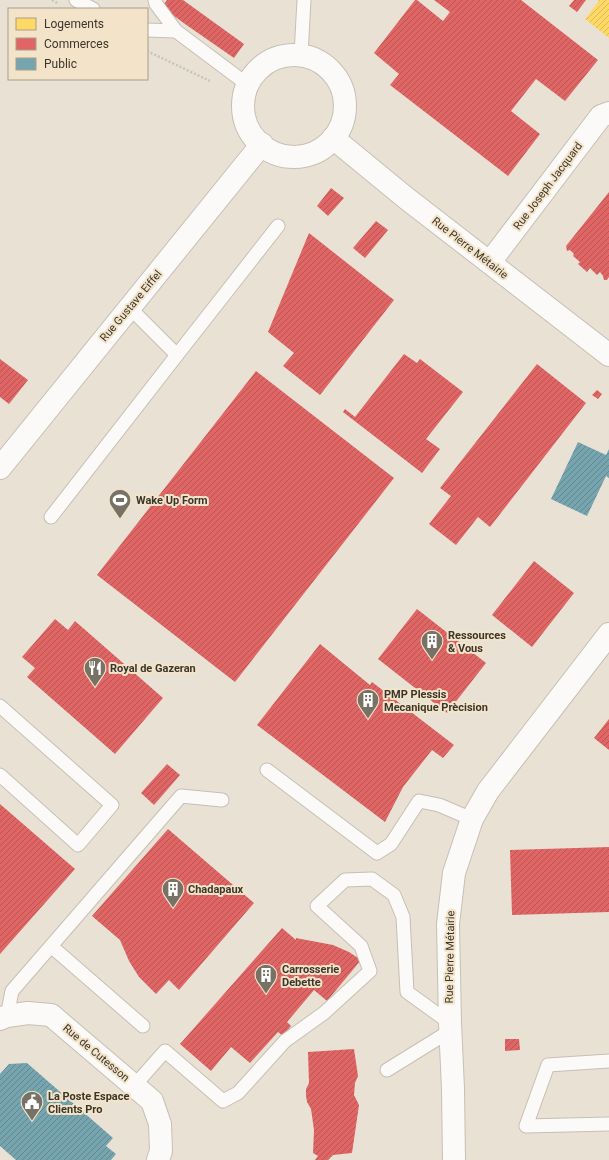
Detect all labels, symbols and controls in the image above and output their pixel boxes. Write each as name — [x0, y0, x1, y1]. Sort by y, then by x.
legend — [8, 8, 148, 80]
text: Logements — [44, 17, 104, 31]
text: Commerces — [44, 37, 109, 51]
text: Public — [44, 57, 77, 71]
street label: Rue Joseph Jacquard — [511, 140, 585, 232]
street label: Rue Pierre Métairie — [429, 214, 511, 282]
street label: Rue Gustave Eiffel — [97, 268, 165, 344]
sports icon: Wake Up Form — [107, 487, 133, 520]
place label: Wake Up Form — [136, 494, 208, 507]
building icon: Ressources & Vous — [419, 628, 445, 661]
place label: Ressources & Vous — [448, 629, 506, 655]
restaurant icon: Royal de Gazeran — [82, 655, 108, 688]
place label: Royal de Gazeran — [110, 662, 196, 675]
building icon: PMP Plessis Mecanique Prècision — [355, 687, 381, 720]
place label: PMP Plessis Mecanique Prècision — [384, 688, 488, 714]
building icon: Chadapaux — [160, 876, 186, 909]
place label: Chadapaux — [188, 883, 244, 896]
street label: Rue Pierre Métairie — [443, 910, 457, 1003]
building icon: Carrosserie Debette — [253, 962, 279, 995]
place label: Carrosserie Debette — [282, 963, 339, 989]
street label: Rue de Cutesson — [60, 1021, 132, 1085]
public building icon: La Poste Espace Clients Pro — [19, 1089, 45, 1122]
place label: La Poste Espace Clients Pro — [48, 1090, 129, 1116]

